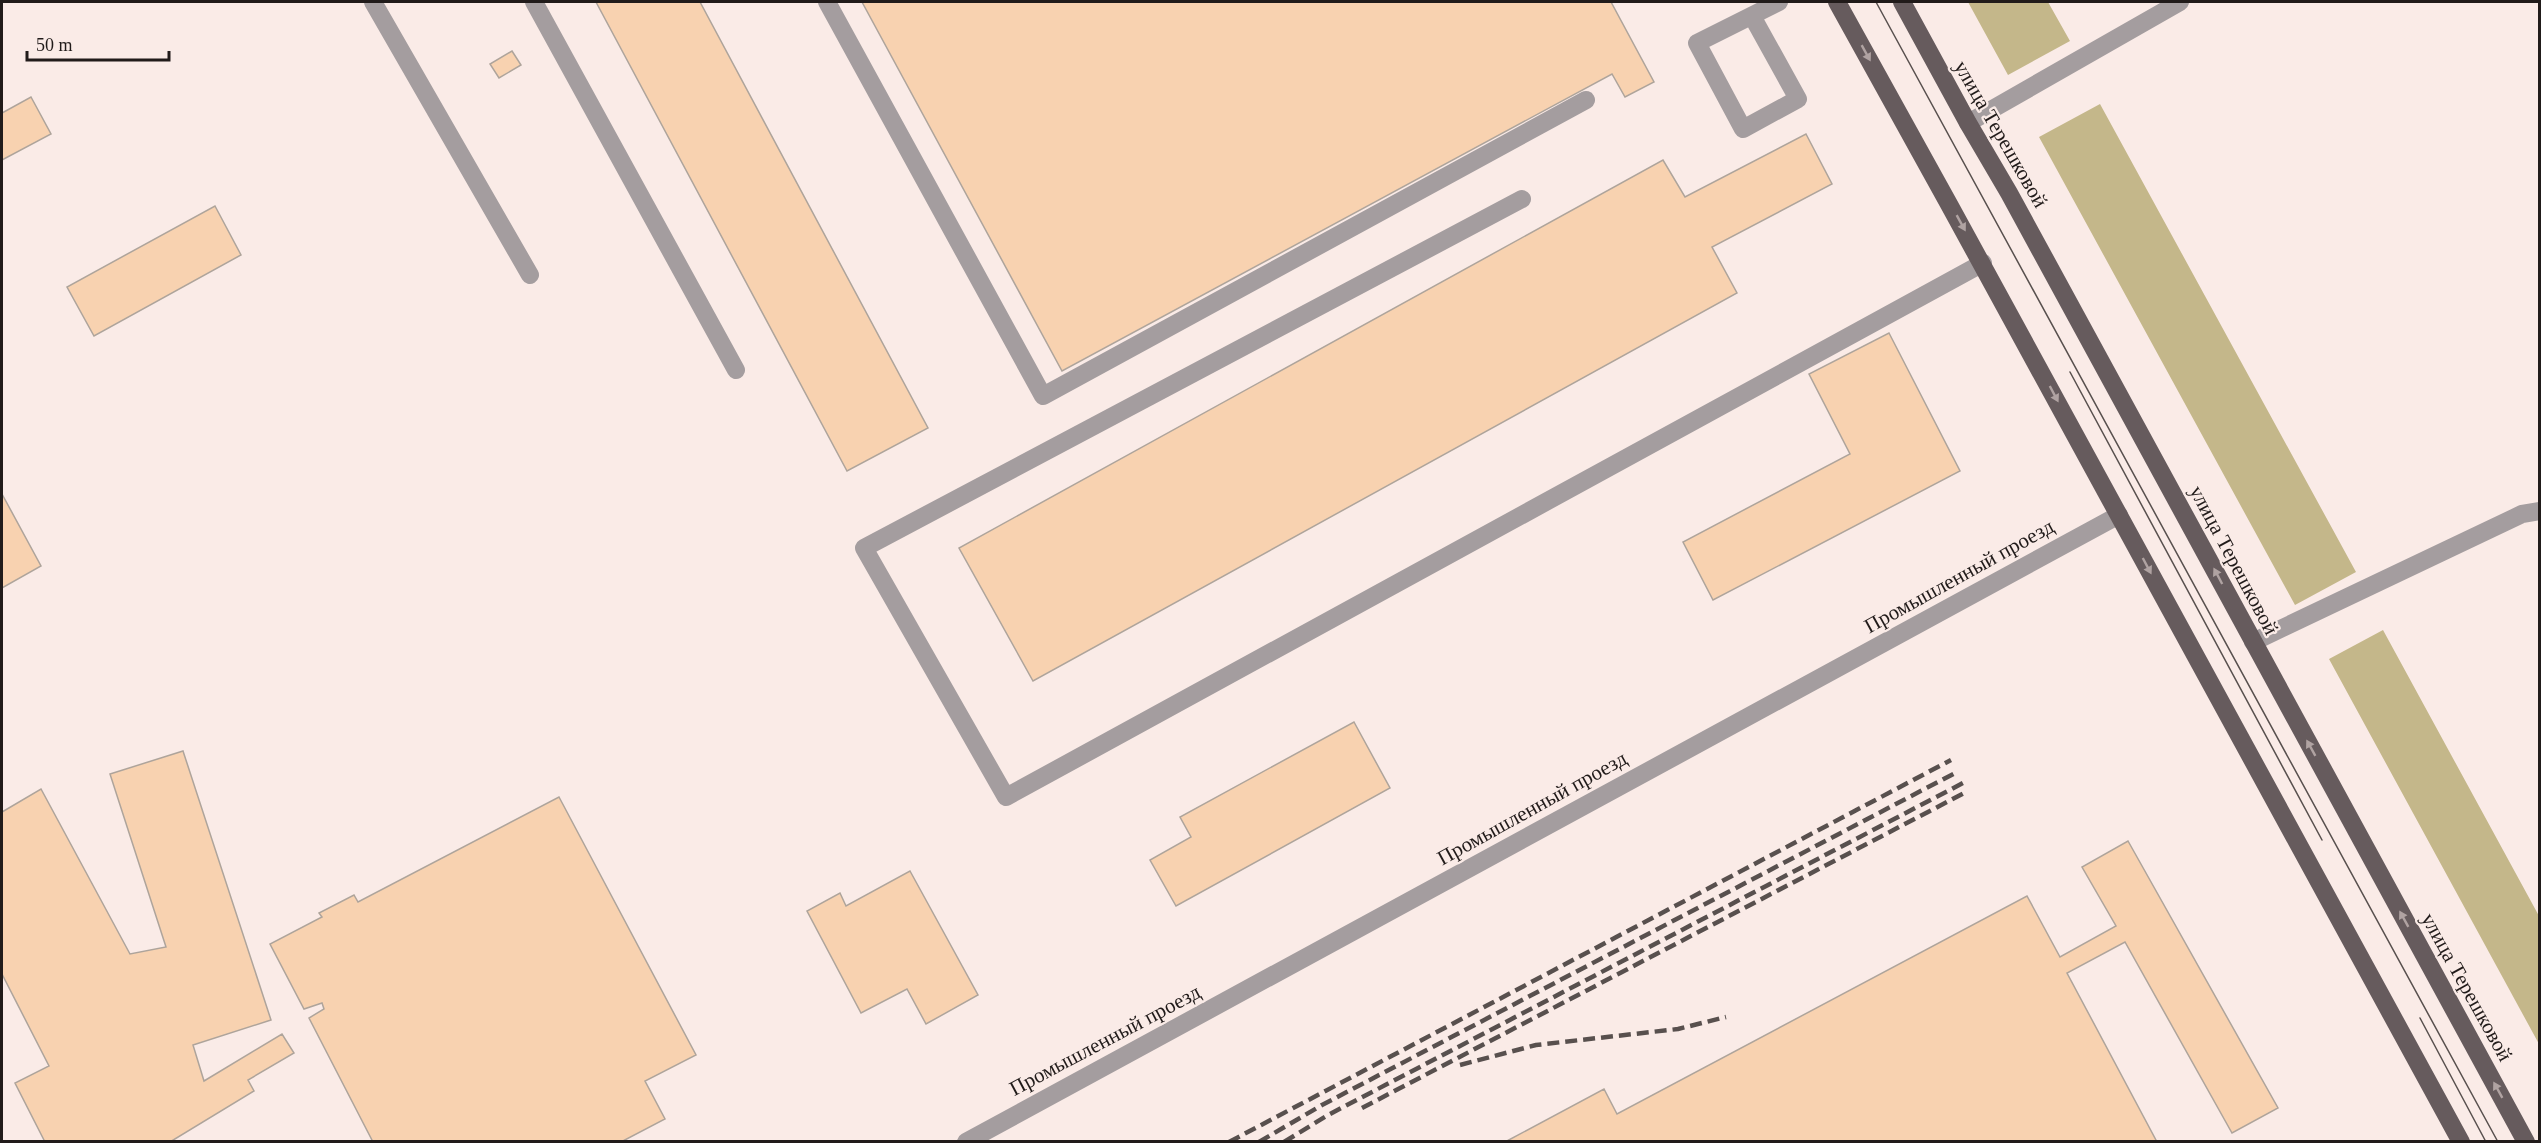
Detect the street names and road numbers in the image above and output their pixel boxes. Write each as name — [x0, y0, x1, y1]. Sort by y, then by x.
street label: улица Терешковой — [1949, 56, 2053, 212]
street label: улица Терешковой — [2185, 481, 2283, 639]
street label: Промышленный проезд — [1860, 514, 2058, 638]
street label: Промышленный проезд — [1433, 746, 1631, 870]
street label: улица Терешковой — [2416, 909, 2518, 1065]
street label: Промышленный проезд — [1005, 979, 1205, 1101]

